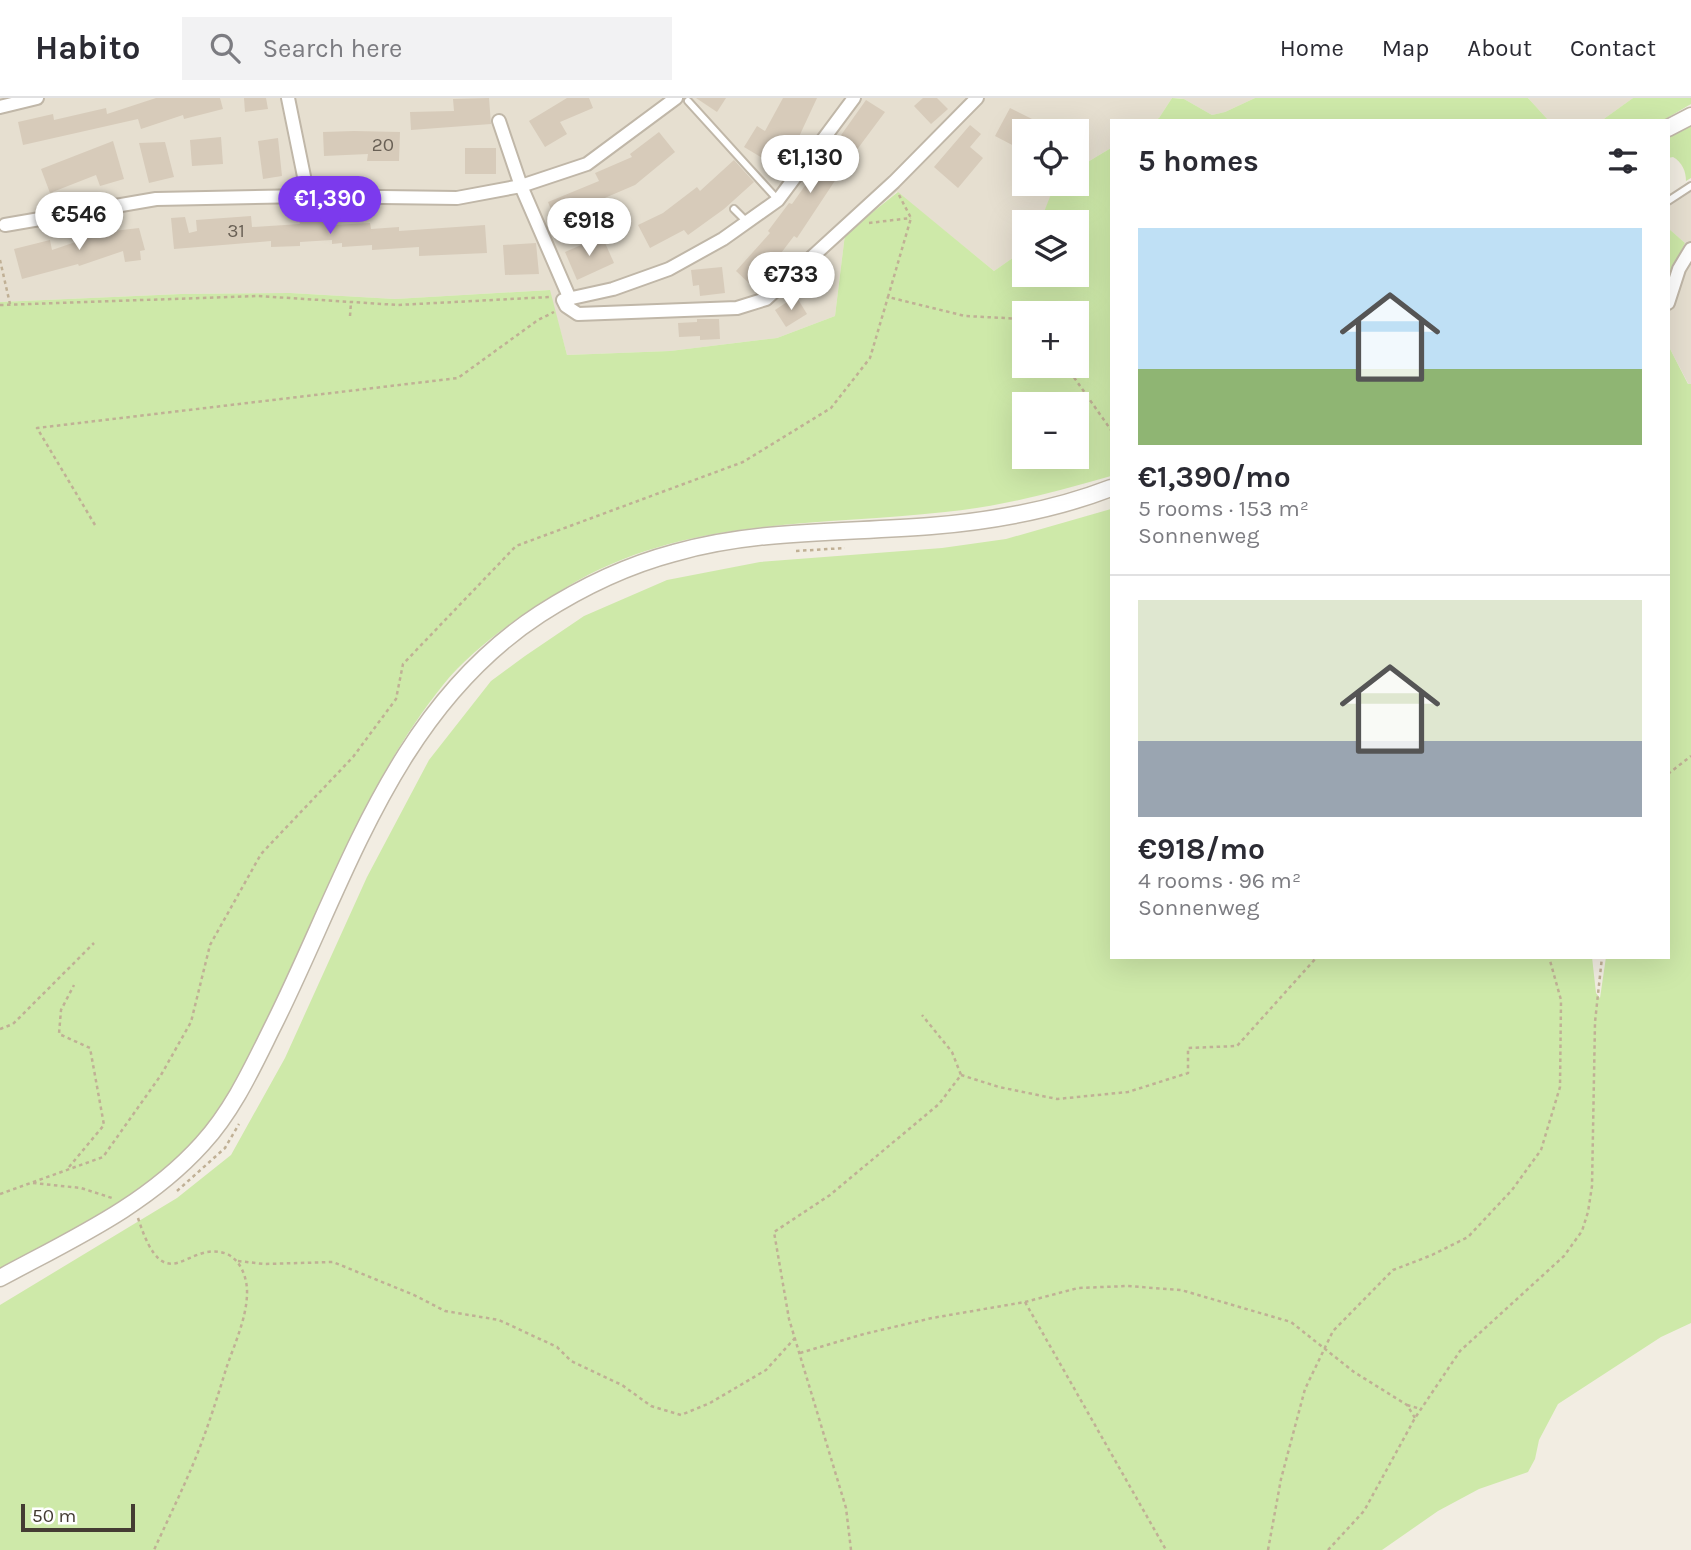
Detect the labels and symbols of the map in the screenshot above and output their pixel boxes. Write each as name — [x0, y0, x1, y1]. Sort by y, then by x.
house number: 20 — [372, 134, 394, 156]
pin: €1,130 — [753, 136, 867, 195]
pin: €1,390 — [273, 176, 387, 236]
pin: €546 — [38, 192, 120, 252]
pin: €918 — [548, 198, 630, 258]
house number: 31 — [227, 220, 245, 242]
pin: €733 — [750, 252, 832, 312]
scale bar — [21, 1501, 135, 1533]

